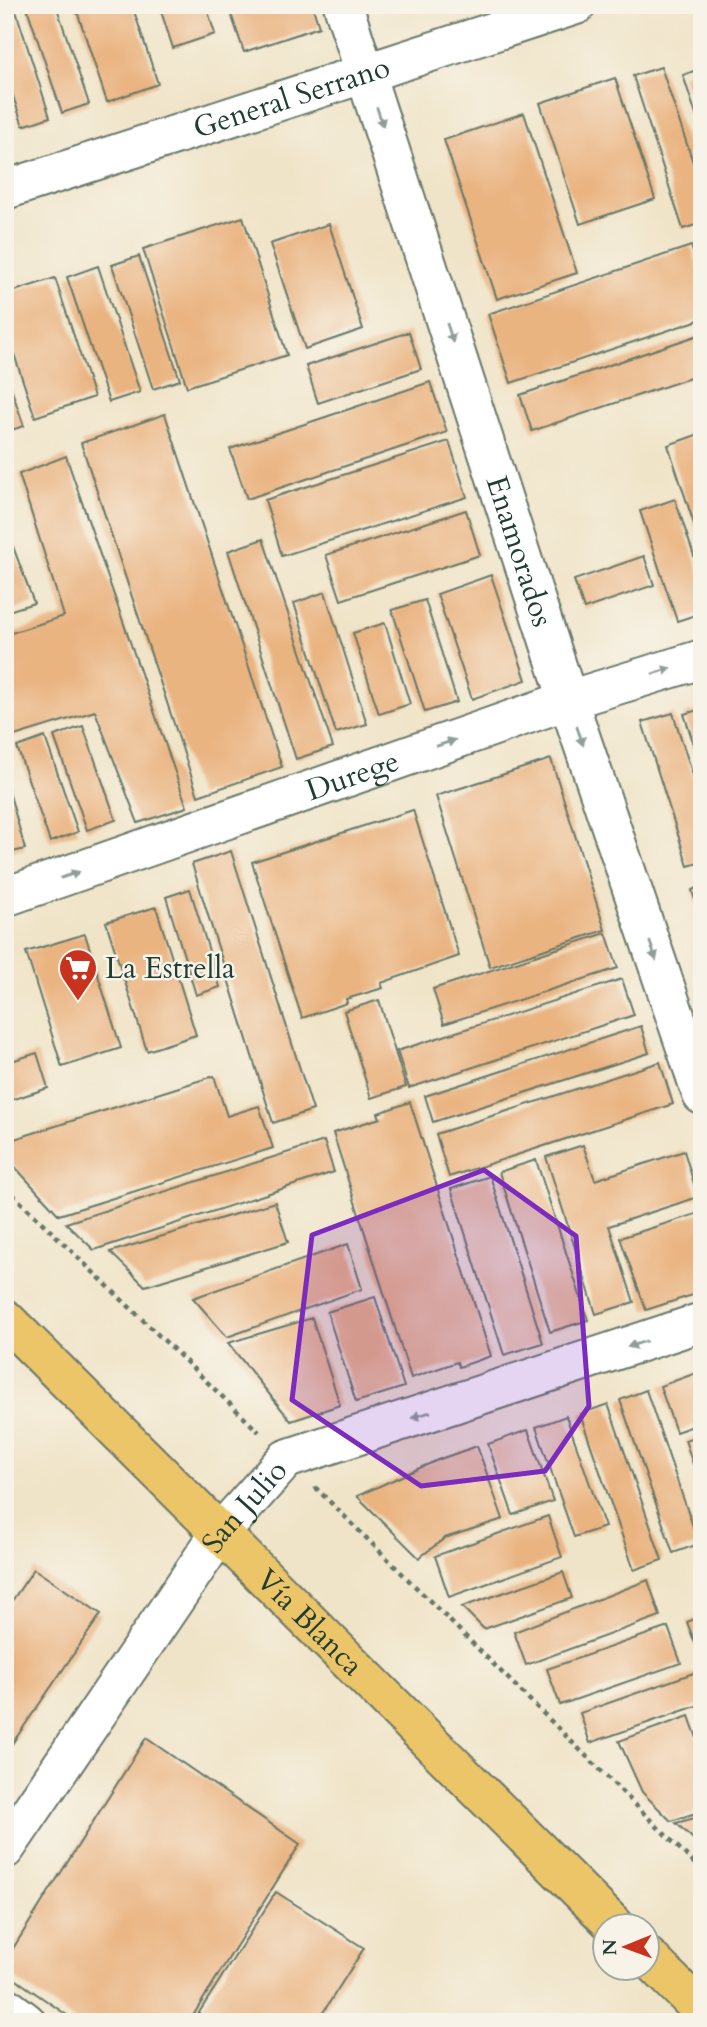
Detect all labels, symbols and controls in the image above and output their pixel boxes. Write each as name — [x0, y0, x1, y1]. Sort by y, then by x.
street label: General Serrano — [188, 47, 395, 149]
one-way arrow — [375, 106, 386, 127]
one-way arrow — [445, 323, 456, 344]
street label: Enamorados — [476, 471, 563, 632]
one-way arrow — [652, 665, 673, 676]
one-way arrow — [575, 726, 586, 747]
one-way arrow — [436, 737, 457, 748]
street label: Durege — [300, 741, 405, 811]
one-way arrow — [59, 869, 80, 880]
one-way arrow — [648, 941, 659, 962]
supermarket icon: La Estrella — [57, 947, 99, 1002]
place label: La Estrella — [105, 948, 235, 989]
one-way arrow — [626, 1339, 647, 1349]
one-way arrow — [410, 1410, 431, 1421]
street label: San Julio — [192, 1451, 297, 1562]
street label: Vía Blanca — [247, 1560, 372, 1685]
north arrow — [592, 1912, 662, 1982]
text: N — [597, 1938, 623, 1956]

